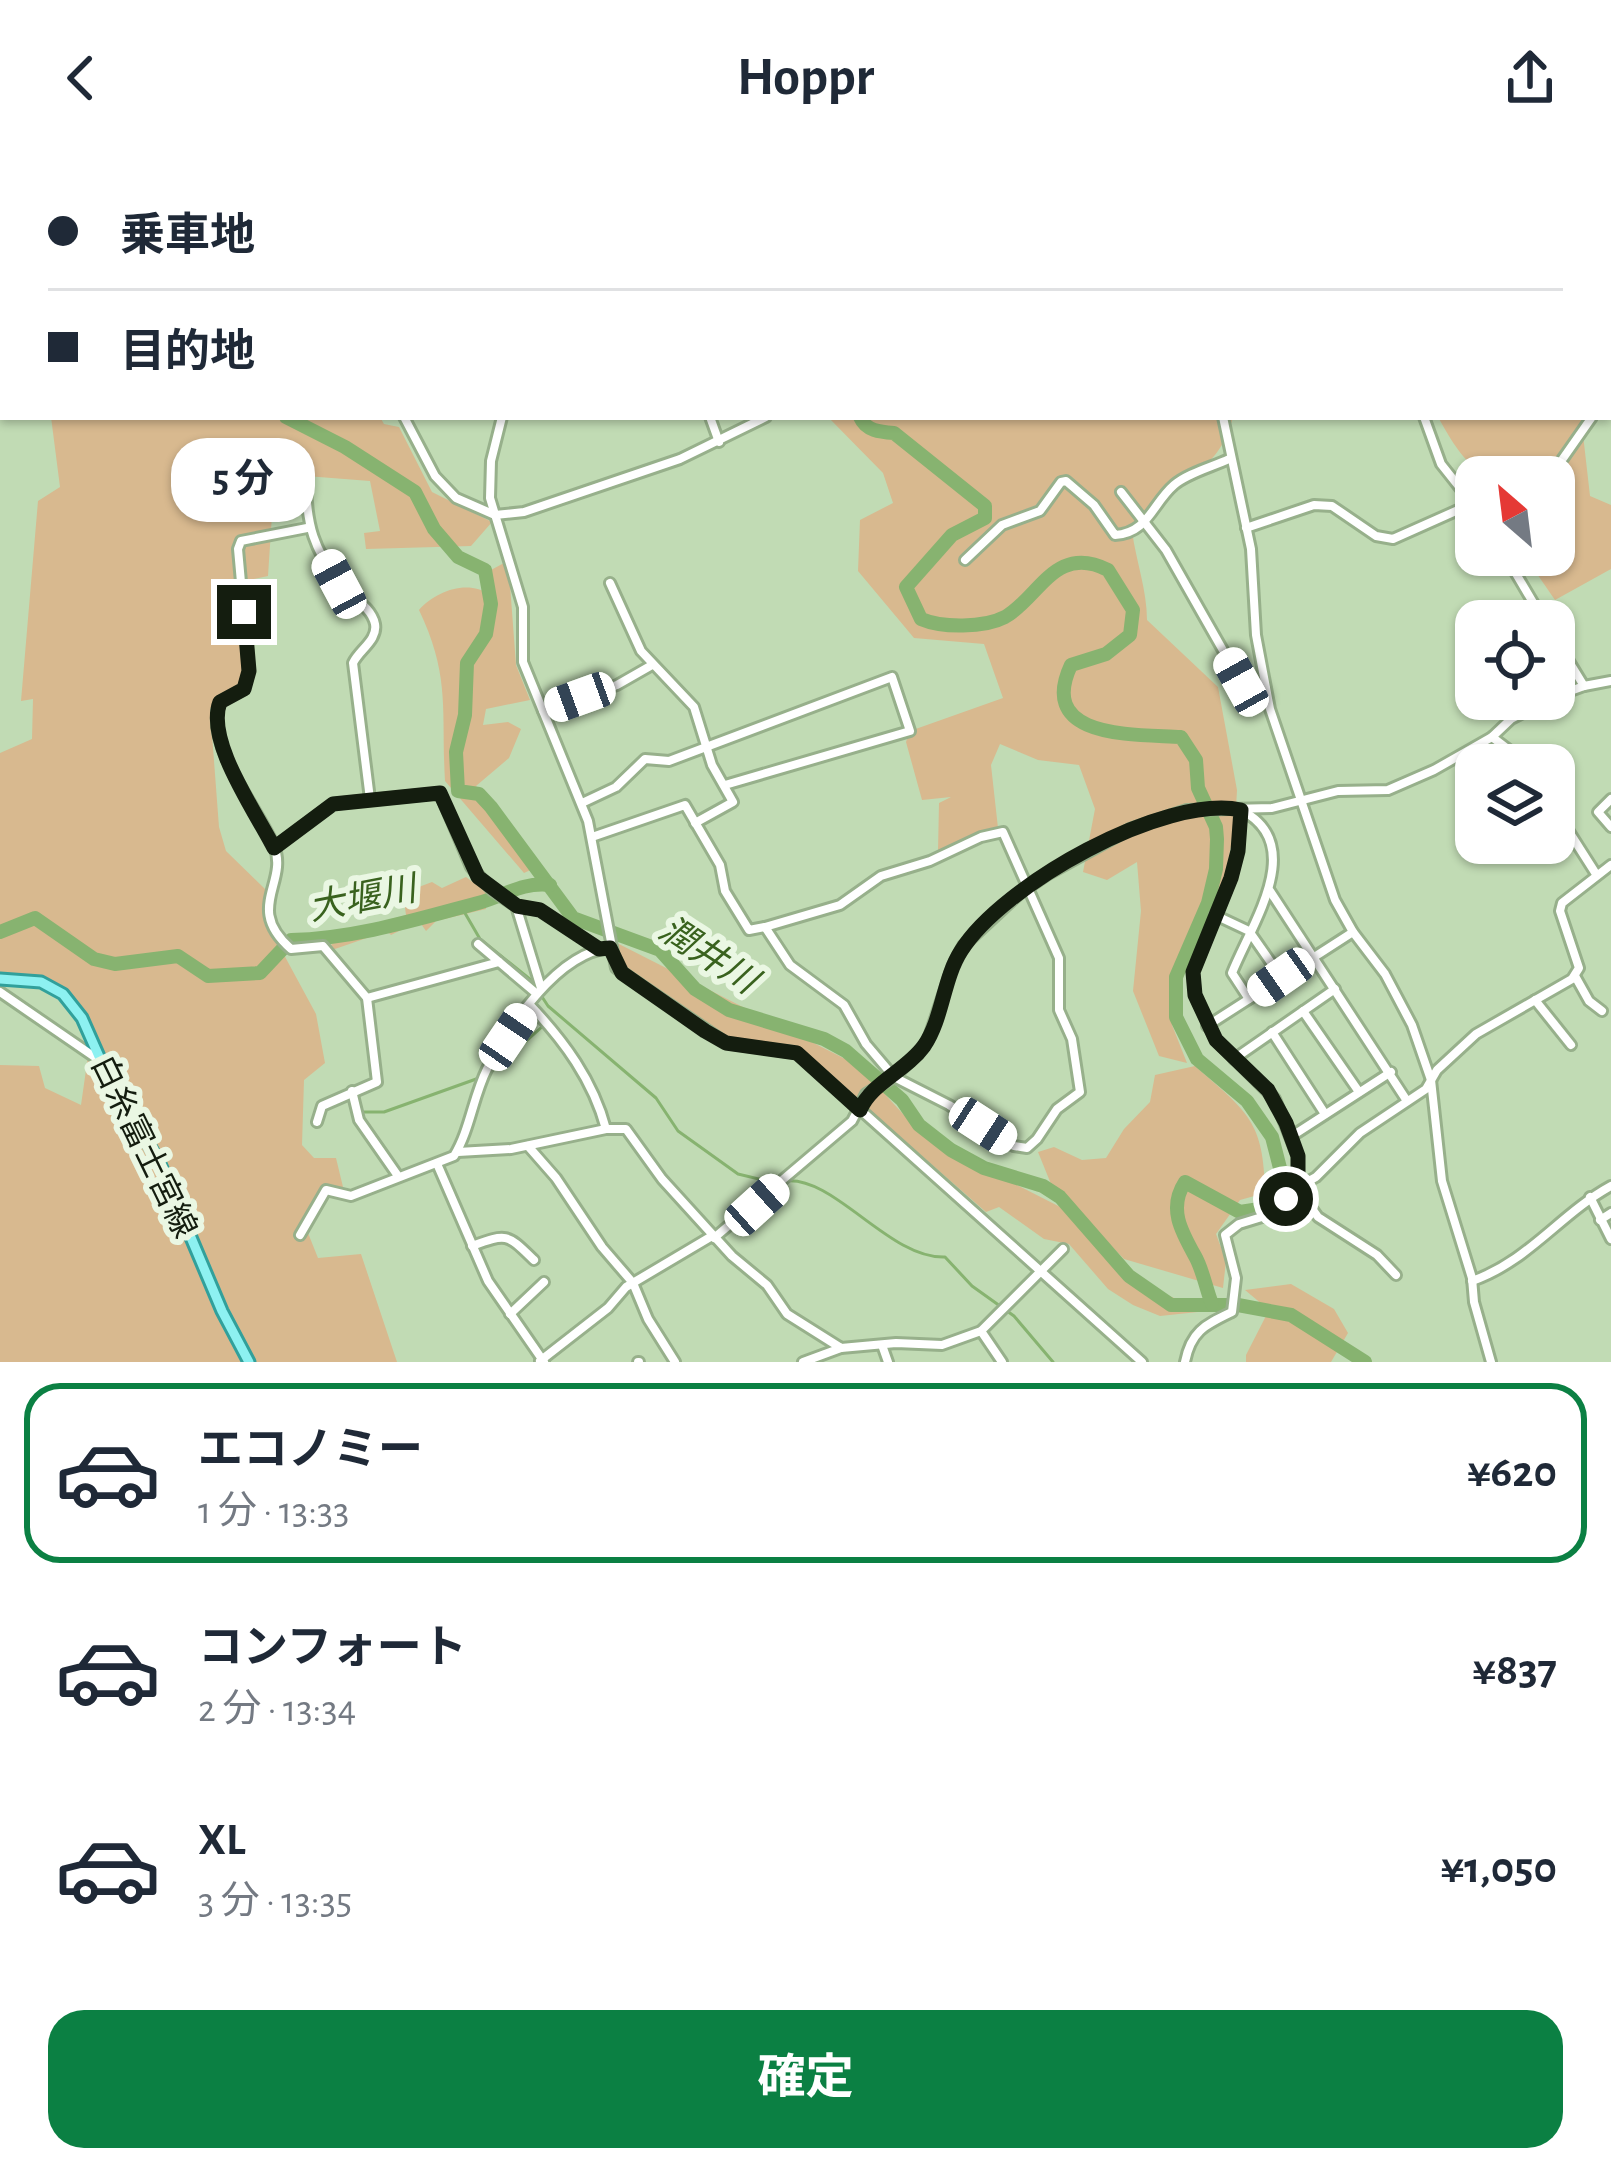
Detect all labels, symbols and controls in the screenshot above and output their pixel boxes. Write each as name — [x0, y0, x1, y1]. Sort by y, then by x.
icon: back — [48, 45, 114, 111]
icon: share — [1497, 45, 1563, 111]
text: Hoppr — [737, 51, 874, 105]
text: 乗車地 — [120, 214, 255, 259]
text: 目的地 — [120, 330, 255, 375]
callout: 5 分 — [172, 438, 316, 522]
north arrow — [1455, 456, 1575, 576]
map controls — [1455, 456, 1575, 864]
text: 5 分 — [212, 460, 274, 499]
car — [306, 544, 372, 624]
route end — [217, 585, 271, 639]
button: locate — [1455, 600, 1575, 720]
car — [1208, 642, 1274, 722]
car — [540, 668, 620, 726]
button: layers — [1455, 744, 1575, 864]
water label: 大堰川 — [306, 868, 423, 927]
water label: 潤井川 — [653, 909, 767, 1002]
car — [1241, 942, 1321, 1012]
car — [473, 997, 543, 1077]
street label: 白糸富士宮線 — [85, 1050, 204, 1243]
car — [943, 1091, 1023, 1161]
car — [718, 1168, 796, 1242]
route start — [1259, 1172, 1313, 1226]
icon: car — [54, 1419, 162, 1527]
text: エコノミー — [198, 1428, 423, 1473]
text: ¥620 — [1467, 1450, 1557, 1495]
text: 1 分 · 13:33 — [198, 1492, 349, 1531]
icon: car — [54, 1617, 162, 1725]
text: コンフォート — [198, 1626, 467, 1671]
text: ¥837 — [1472, 1648, 1557, 1693]
text: 2 分 · 13:34 — [198, 1690, 356, 1729]
icon: car — [54, 1815, 162, 1923]
text: XL — [198, 1818, 246, 1863]
text: ¥1,050 — [1440, 1846, 1557, 1891]
text: 3 分 · 13:35 — [198, 1882, 352, 1921]
button: 確定 — [48, 2010, 1563, 2148]

